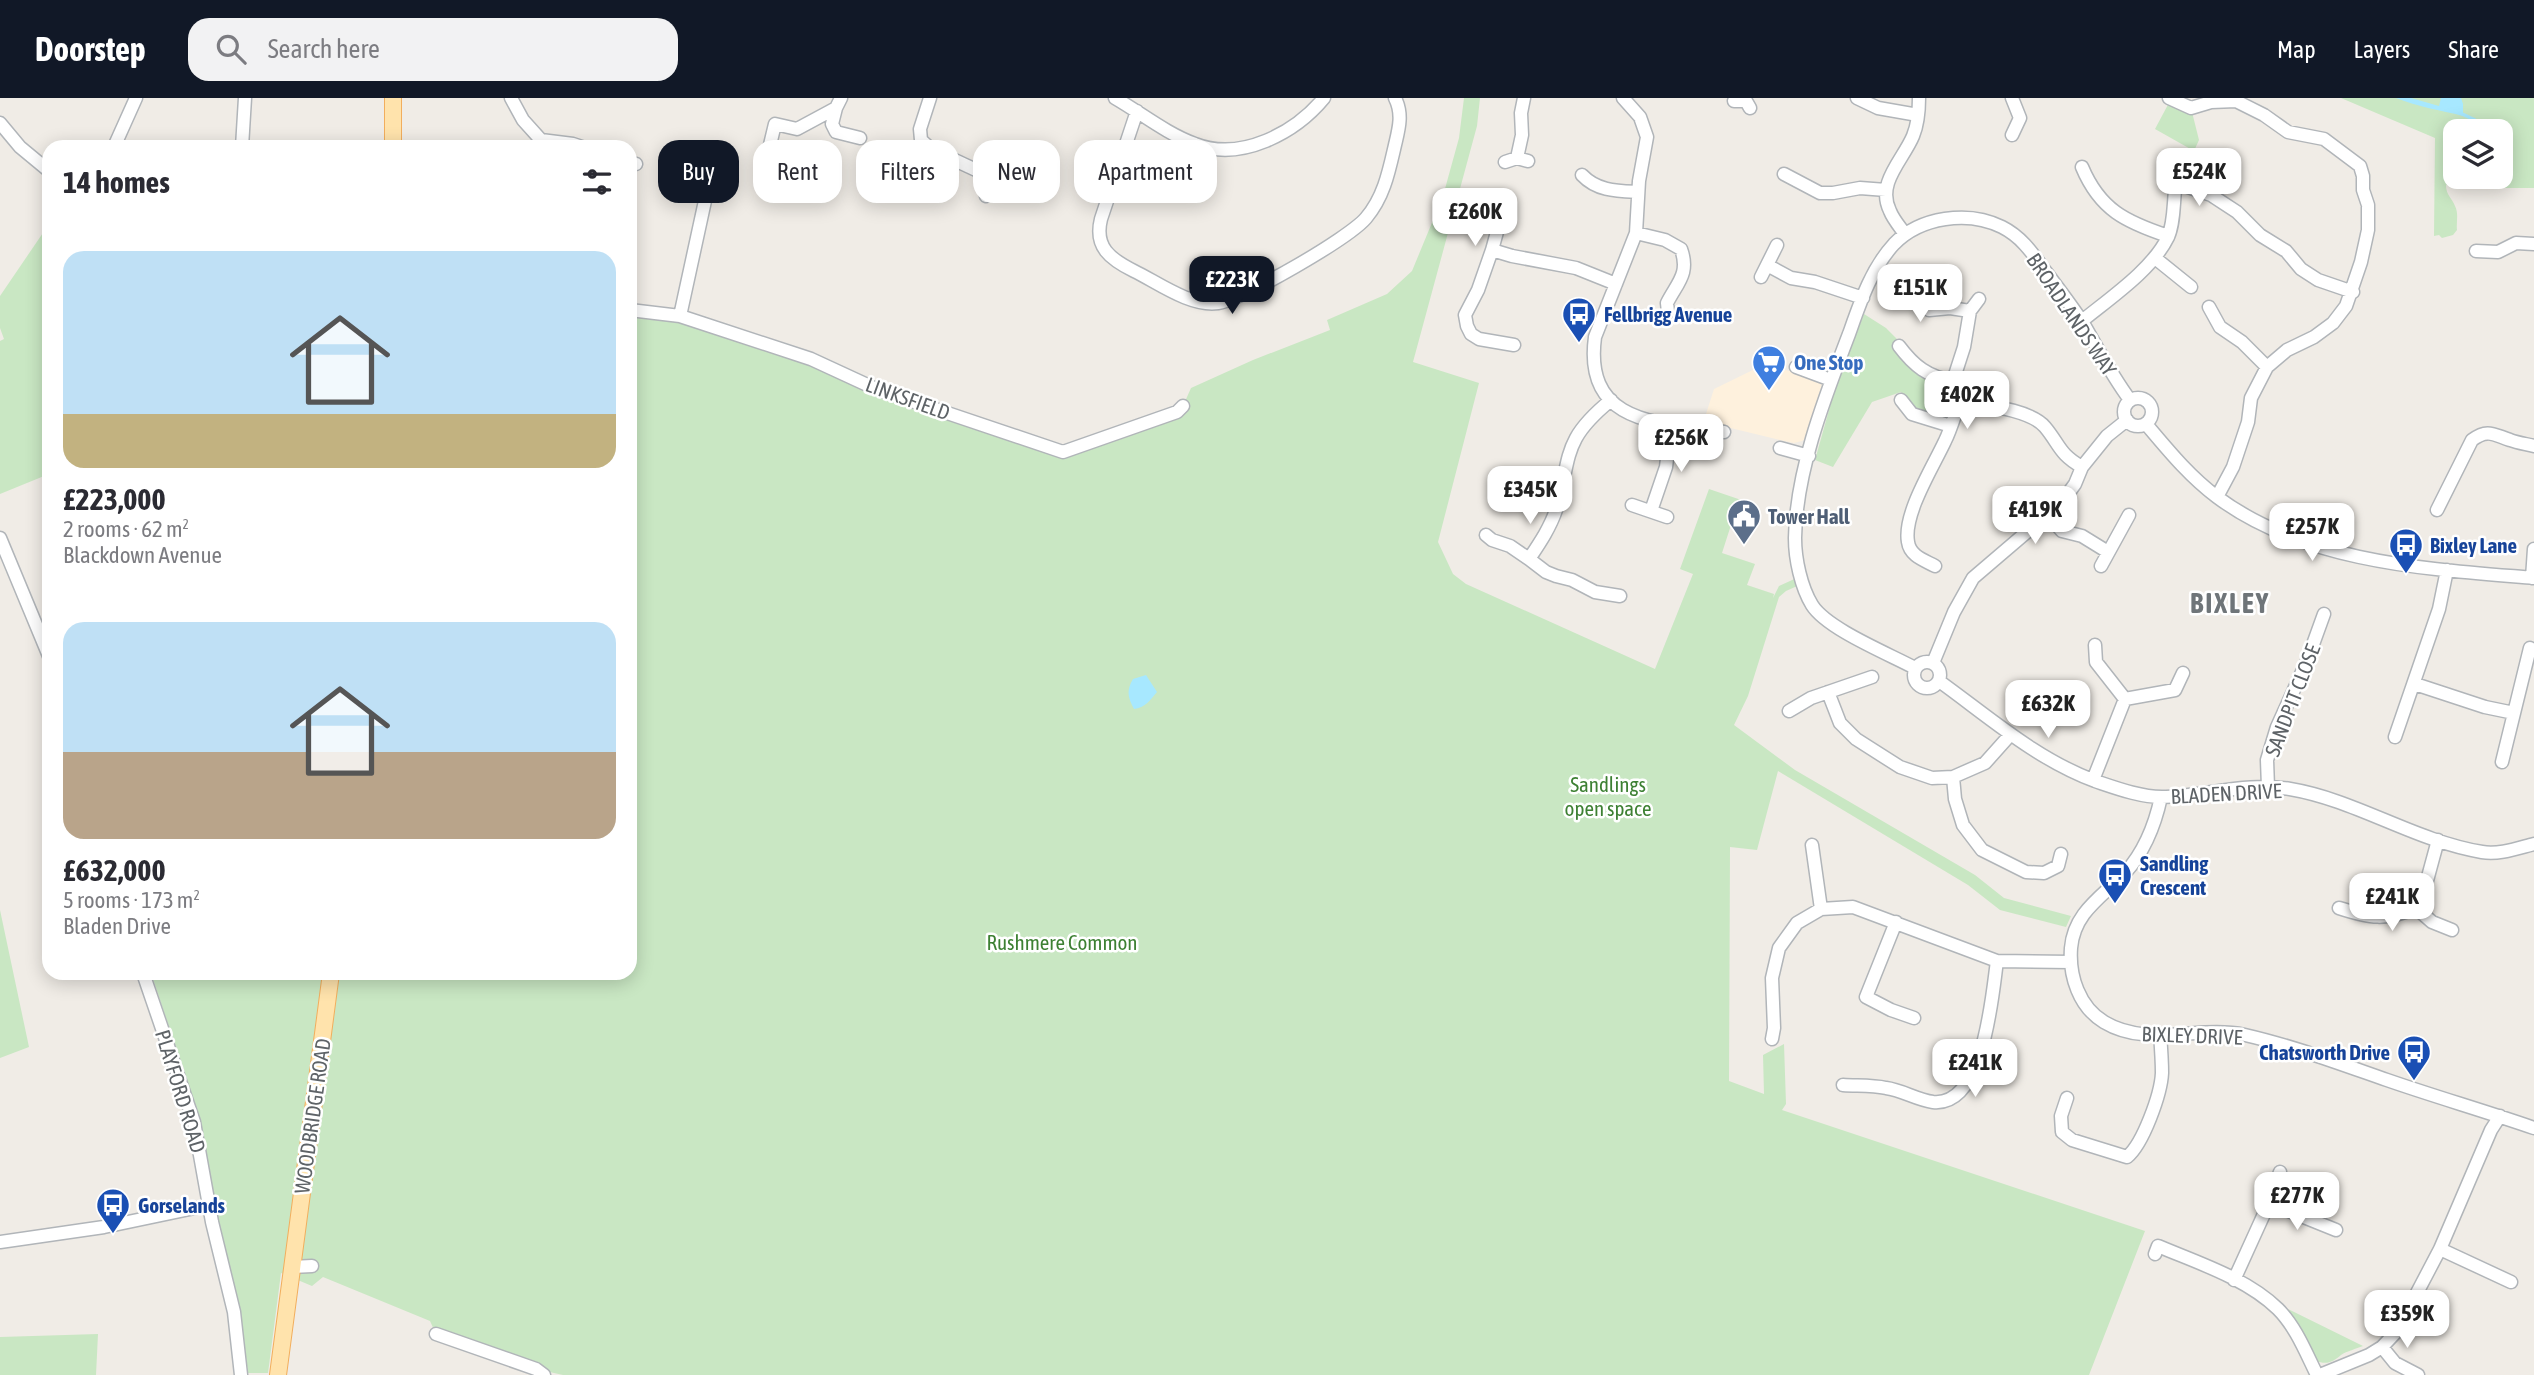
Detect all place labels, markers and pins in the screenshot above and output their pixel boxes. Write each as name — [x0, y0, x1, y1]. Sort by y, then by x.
pin: £524K — [2150, 148, 2248, 208]
pin: £260K — [1426, 188, 1524, 248]
pin: £223K — [1183, 256, 1281, 316]
pin: £151K — [1871, 264, 1969, 324]
bus stop icon: Fellbrigg Avenue — [1560, 295, 1598, 344]
place label: Fellbrigg Avenue — [1604, 302, 1732, 326]
supermarket icon: One Stop — [1750, 343, 1788, 392]
place label: One Stop — [1794, 350, 1863, 374]
pin: £402K — [1918, 372, 2016, 431]
pin: £256K — [1632, 414, 1730, 474]
pin: £345K — [1481, 466, 1579, 526]
pin: £419K — [1986, 486, 2084, 546]
public building icon: Tower Hall — [1725, 497, 1763, 546]
place label: Tower Hall — [1768, 504, 1850, 528]
pin: £257K — [2263, 504, 2361, 563]
bus stop icon: Bixley Lane — [2387, 526, 2425, 575]
place label: Bixley Lane — [2430, 533, 2517, 557]
pin: £632K — [1999, 680, 2097, 740]
place label: Sandling Crescent — [2140, 851, 2209, 899]
bus stop icon: Sandling Crescent — [2096, 856, 2134, 905]
pin: £241K — [2343, 874, 2441, 933]
bus stop icon: Chatsworth Drive — [2395, 1033, 2433, 1082]
pin: £241K — [1926, 1040, 2024, 1099]
place label: Chatsworth Drive — [2259, 1040, 2390, 1064]
pin: £277K — [2248, 1172, 2346, 1232]
bus stop icon: Gorselands — [94, 1186, 132, 1235]
place label: Gorselands — [138, 1193, 226, 1217]
pin: £359K — [2358, 1290, 2456, 1350]

